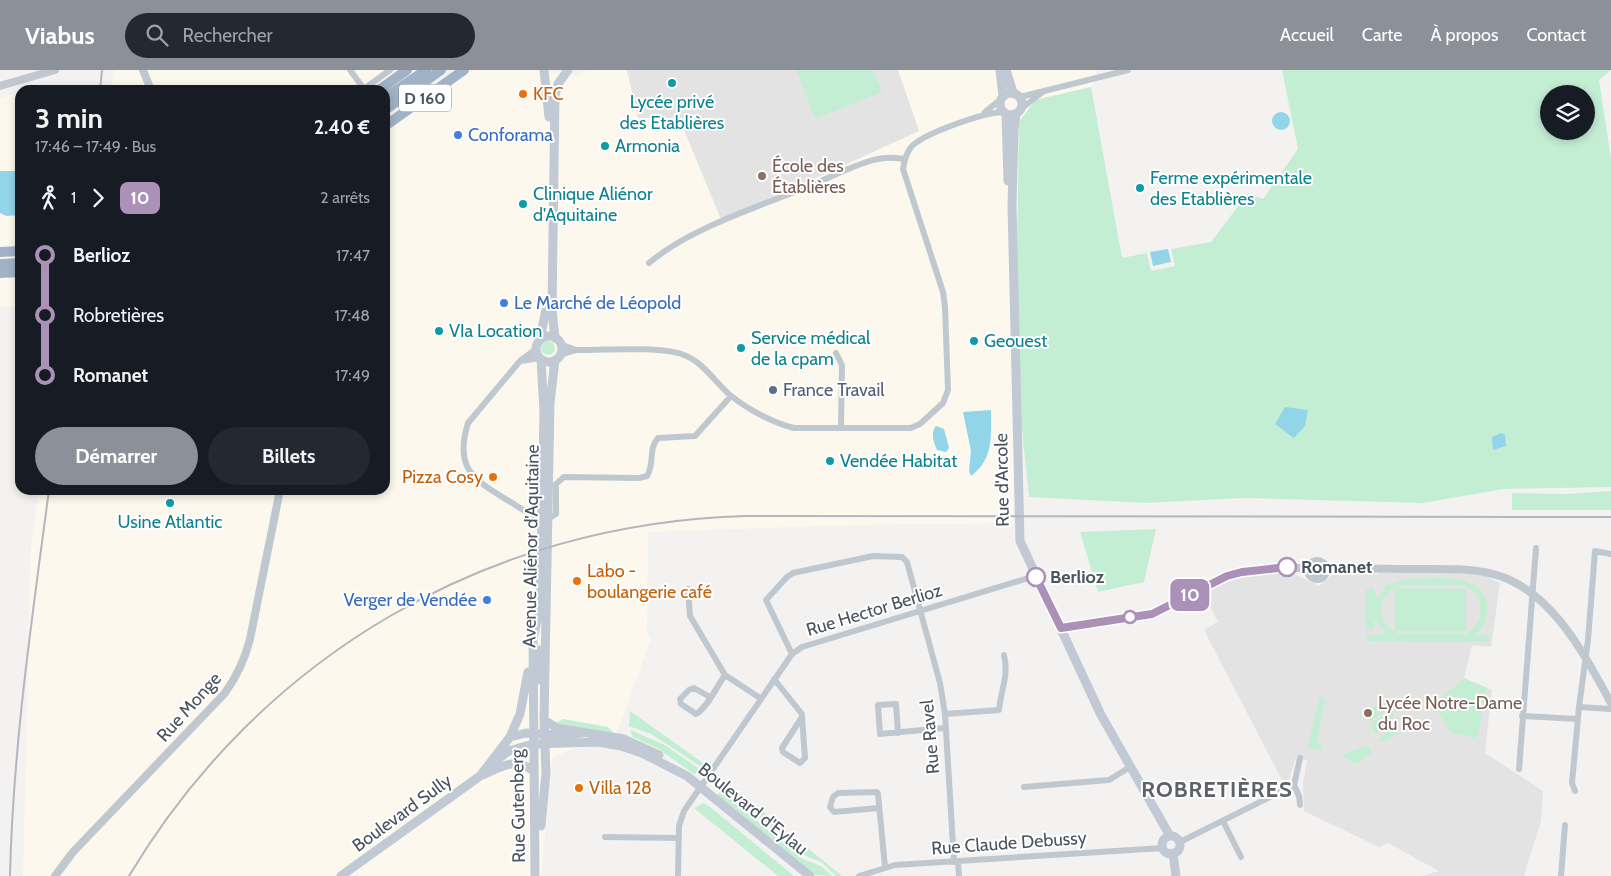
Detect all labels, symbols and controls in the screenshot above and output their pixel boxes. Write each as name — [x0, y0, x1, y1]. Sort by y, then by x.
search box — [125, 13, 475, 58]
text: Viabus — [25, 21, 95, 50]
icon: search — [143, 21, 171, 49]
text: Rechercher — [183, 24, 272, 47]
text: Accueil — [1280, 24, 1334, 46]
text: Carte — [1362, 24, 1402, 46]
text: À propos — [1430, 24, 1498, 46]
text: Contact — [1526, 24, 1586, 46]
marker: Lycée privé des Etablières — [666, 77, 678, 89]
place label: KFC — [533, 83, 564, 105]
road number: D 160 — [399, 84, 451, 112]
map controls — [1540, 85, 1595, 140]
button: layers — [1540, 85, 1595, 140]
marker: KFC — [517, 88, 529, 100]
place label: Lycée privé des Etablières — [620, 91, 724, 134]
text: 3 min — [35, 101, 103, 135]
text: 2.40 € — [314, 116, 370, 139]
place label: Conforama — [468, 124, 553, 146]
marker: Conforama — [452, 129, 464, 141]
place label: Armonia — [615, 135, 680, 157]
text: 17:46 – 17:49 · Bus — [35, 137, 156, 156]
marker: Armonia — [599, 140, 611, 152]
place label: École des Établières — [772, 155, 846, 198]
place label: Ferme expérimentale des Etablières — [1150, 167, 1312, 210]
marker: École des Établières — [756, 170, 768, 182]
marker: Ferme expérimentale des Etablières — [1134, 182, 1146, 194]
place label: Clinique Aliénor d'Aquitaine — [533, 183, 653, 226]
icon: walk — [35, 184, 63, 212]
icon: forward — [84, 184, 112, 212]
text: 10 — [130, 187, 150, 209]
text: 1 — [71, 188, 76, 207]
text: 2 arrêts — [320, 188, 370, 207]
marker: Clinique Aliénor d'Aquitaine — [517, 198, 529, 210]
text: Berlioz — [73, 244, 130, 267]
text: 17:47 — [336, 246, 370, 265]
place label: Le Marché de Léopold — [514, 292, 681, 314]
marker: Le Marché de Léopold — [498, 297, 510, 309]
text: Robretières — [73, 304, 164, 327]
text: 17:48 — [334, 306, 370, 325]
place label: VIa Location — [449, 320, 542, 342]
marker: VIa Location — [433, 325, 445, 337]
place label: Service médical de la cpam — [751, 327, 871, 370]
place label: Geouest — [984, 330, 1047, 352]
marker: Geouest — [968, 335, 980, 347]
marker: Service médical de la cpam — [735, 342, 747, 354]
text: Romanet — [73, 364, 148, 387]
text: 17:49 — [335, 366, 370, 385]
place label: France Travail — [783, 379, 885, 401]
marker: France Travail — [767, 384, 779, 396]
button: Démarrer — [35, 427, 198, 485]
button: Billets — [208, 427, 370, 485]
street label: Rue d'Arcole — [990, 433, 1014, 527]
street label: Avenue Aliénor d'Aquitaine — [518, 444, 544, 648]
place label: Vendée Habitat — [840, 450, 957, 472]
marker: Vendée Habitat — [824, 455, 836, 467]
place label: Pizza Cosy — [402, 466, 483, 488]
marker: Pizza Cosy — [487, 471, 499, 483]
marker: Usine Atlantic — [164, 497, 176, 509]
place label: Usine Atlantic — [118, 511, 222, 533]
place label: Romanet — [1301, 556, 1372, 578]
marker: Romanet — [1277, 557, 1297, 577]
place label: Labo - boulangerie café — [587, 560, 712, 603]
place label: Berlioz — [1050, 566, 1105, 588]
marker: Berlioz — [1026, 567, 1046, 587]
marker: Labo - boulangerie café — [571, 575, 583, 587]
street label: Rue Hector Berlioz — [803, 579, 945, 641]
line badge: 10 — [1168, 579, 1212, 611]
text: 10 — [1180, 584, 1200, 606]
place label: Verger de Vendée — [344, 589, 477, 611]
marker: Verger de Vendée — [481, 594, 493, 606]
unlabelled marker — [1123, 610, 1137, 624]
street label: Rue Monge — [152, 668, 226, 746]
place label: Lycée Notre-Dame du Roc — [1378, 692, 1522, 735]
street label: Rue Ravel — [916, 698, 944, 775]
marker: Lycée Notre-Dame du Roc — [1362, 707, 1374, 719]
street label: Rue Gutenberg — [506, 748, 530, 863]
street label: Boulevard d'Eylau — [694, 758, 812, 860]
street label: Boulevard Sully — [348, 770, 456, 856]
district label: ROBRETIÈRES — [1141, 776, 1293, 803]
place label: Villa 128 — [589, 777, 652, 799]
marker: Villa 128 — [573, 782, 585, 794]
street label: Rue Claude Debussy — [931, 827, 1087, 859]

